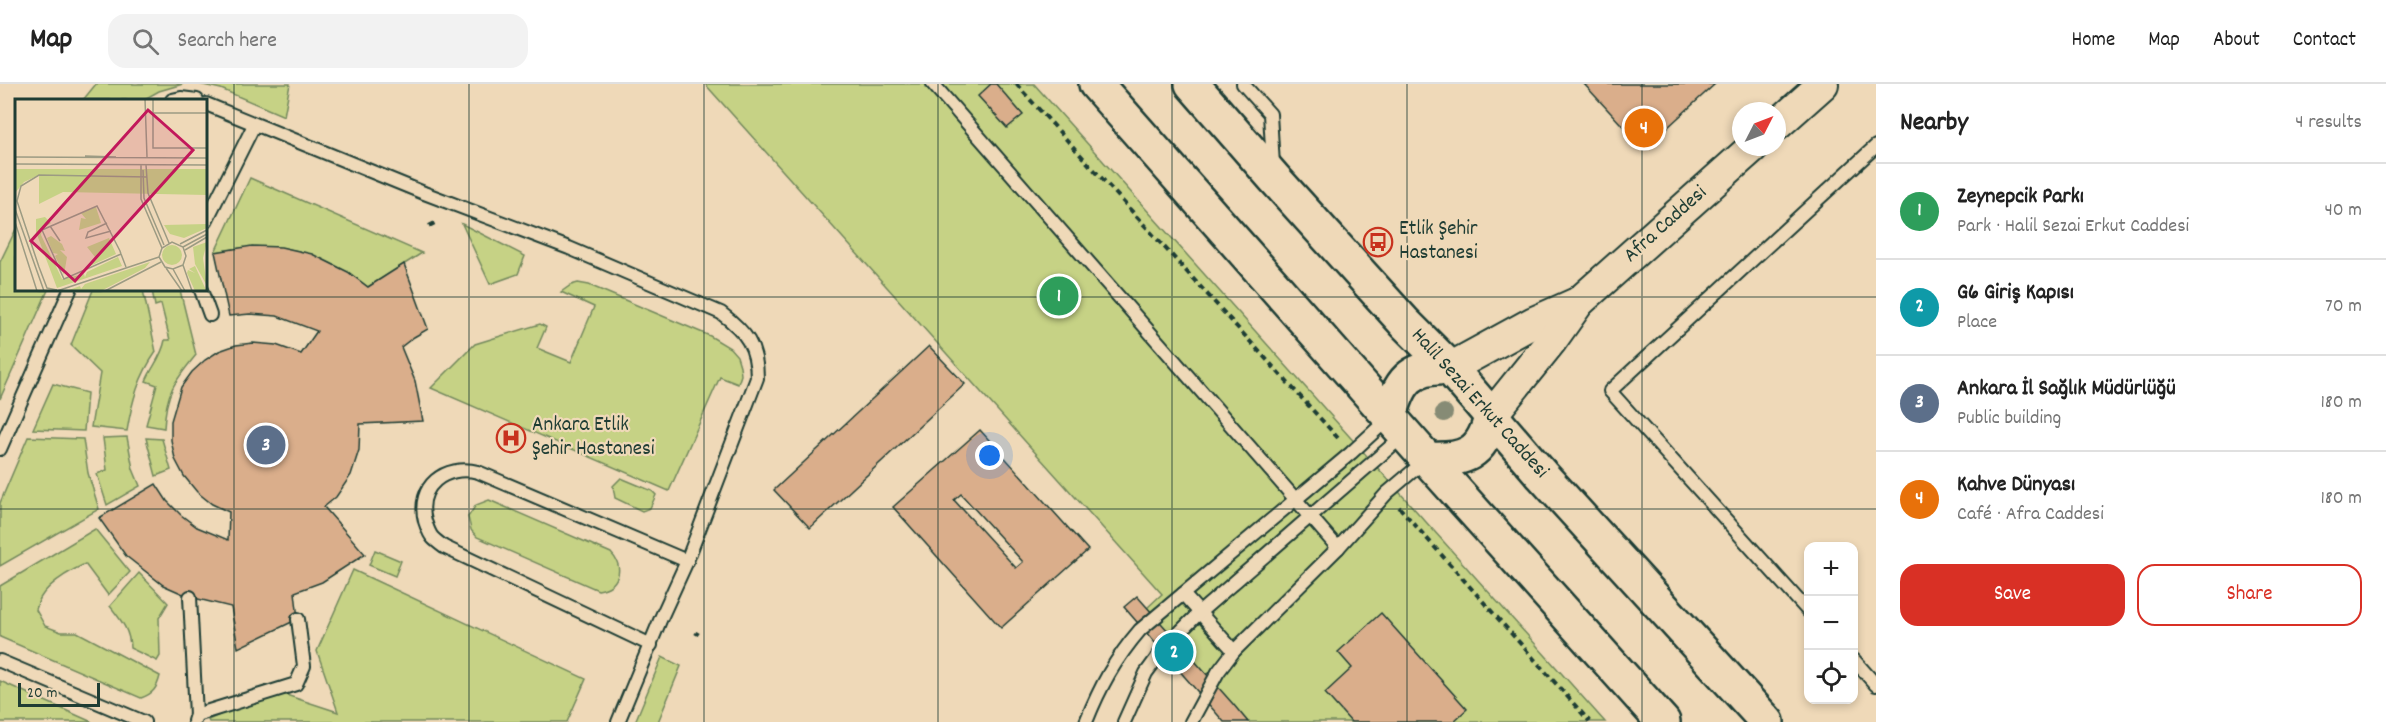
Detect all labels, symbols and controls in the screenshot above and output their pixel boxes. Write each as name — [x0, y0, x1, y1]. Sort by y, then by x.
search box — [108, 14, 528, 68]
text: Map — [30, 21, 72, 61]
icon: search — [129, 25, 162, 58]
text: Search here — [177, 26, 277, 57]
text: Home — [2071, 26, 2115, 56]
text: Map — [2148, 26, 2180, 56]
text: About — [2213, 26, 2260, 56]
text: Contact — [2293, 26, 2356, 56]
inset map — [15, 99, 207, 291]
north arrow — [1732, 102, 1786, 156]
text: Nearby — [1900, 105, 1968, 142]
pin: 4 — [1624, 106, 1664, 150]
text: 4 results — [2295, 109, 2362, 137]
street label: Afra Caddesi — [1618, 179, 1714, 271]
text: Zeynepcik Parkı — [1957, 182, 2084, 213]
text: 1 — [1917, 197, 1922, 225]
text: 40 m — [2324, 197, 2362, 225]
text: Park · Halil Sezai Erkut Caddesi — [1957, 213, 2189, 241]
place label: Etlik Şehir Hastanesi — [1399, 215, 1478, 269]
bus stop icon: Etlik Şehir Hastanesi — [1362, 226, 1394, 258]
pin: 1 — [1040, 274, 1078, 318]
text: G6 Giriş Kapısı — [1957, 278, 2074, 309]
text: 2 — [1915, 293, 1924, 321]
text: 70 m — [2325, 293, 2362, 321]
text: Place — [1957, 309, 1997, 337]
street label: Halil Sezai Erkut Caddesi — [1403, 322, 1555, 486]
text: Ankara İl Sağlık Müdürlüğü — [1957, 374, 2176, 405]
text: 3 — [1915, 389, 1924, 417]
text: 180 m — [2320, 389, 2362, 417]
text: Public building — [1957, 405, 2061, 433]
place label: Ankara Etlik Şehir Hastanesi — [532, 411, 655, 465]
pin: 3 — [246, 422, 286, 468]
hospital icon: Ankara Etlik Şehir Hastanesi — [495, 422, 527, 454]
your location — [975, 441, 1004, 470]
text: Kahve Dünyası — [1957, 470, 2075, 501]
text: 4 — [1915, 485, 1924, 513]
text: 180 m — [2320, 485, 2362, 513]
text: Café · Afra Caddesi — [1957, 501, 2104, 529]
map controls — [1804, 542, 1858, 704]
button: + — [1804, 542, 1858, 596]
button: Save — [1900, 564, 2125, 626]
button: Share — [2137, 564, 2362, 626]
button: − — [1804, 596, 1858, 650]
pin: 2 — [1154, 630, 1194, 674]
button: locate — [1804, 650, 1858, 704]
scale bar — [18, 680, 100, 708]
text: 20 m — [27, 682, 57, 705]

